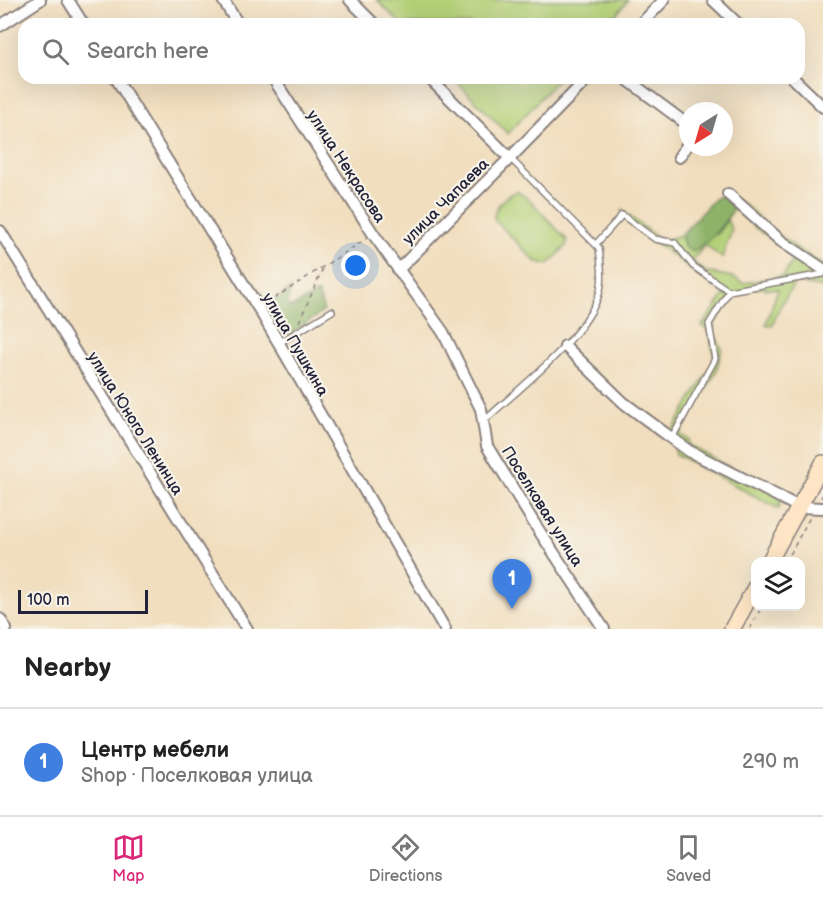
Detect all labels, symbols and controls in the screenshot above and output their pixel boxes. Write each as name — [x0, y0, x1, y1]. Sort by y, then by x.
search box — [18, 18, 805, 84]
icon: search — [39, 35, 72, 68]
text: Search here — [87, 38, 209, 65]
north arrow — [679, 102, 733, 156]
street label: улица Некрасова — [302, 107, 390, 227]
street label: улица Чапаева — [399, 155, 494, 249]
your location — [341, 251, 370, 280]
street label: улица Пушкина — [257, 290, 332, 400]
street label: улица Юного Ленинца — [83, 349, 187, 499]
street label: Поселковая улица — [497, 443, 587, 571]
map controls — [751, 557, 805, 611]
button: layers — [751, 557, 805, 611]
pin: 1 — [492, 560, 532, 609]
scale bar — [18, 587, 148, 614]
text: 100 m — [27, 591, 70, 610]
text: Nearby — [24, 653, 111, 684]
text: Центр мебели — [81, 737, 229, 764]
text: 1 — [39, 750, 48, 774]
text: 290 m — [742, 750, 799, 774]
text: Shop · Поселковая улица — [81, 764, 313, 788]
tab: Map — [112, 831, 145, 886]
tab: Directions — [369, 831, 442, 886]
tab: Saved — [666, 831, 711, 886]

